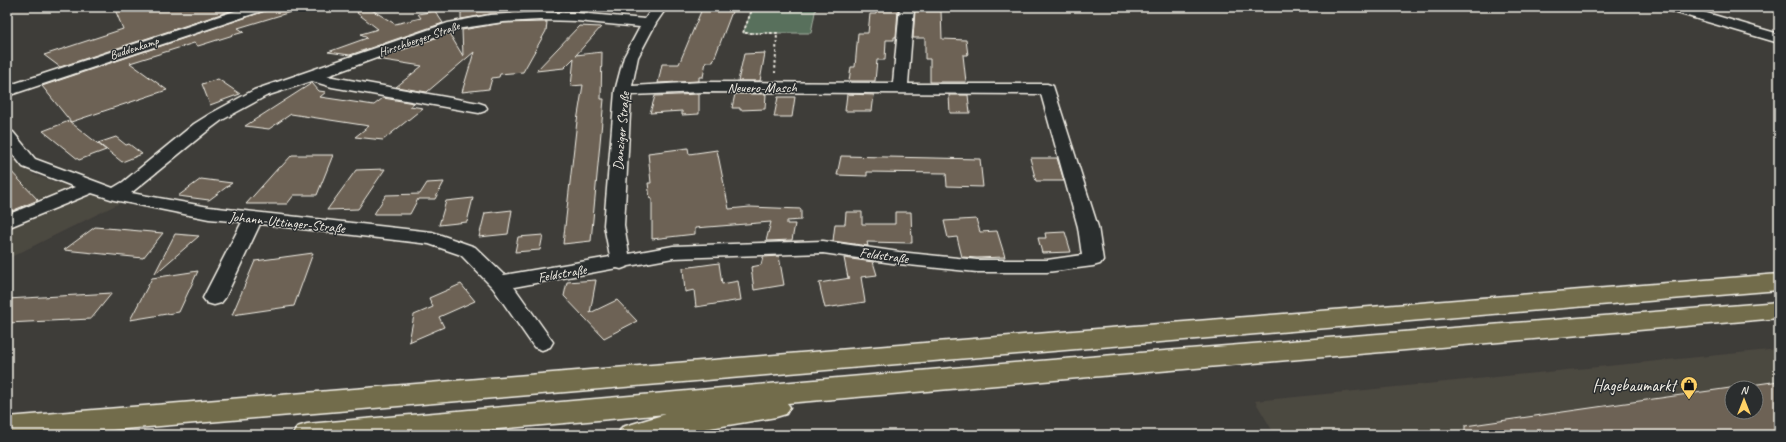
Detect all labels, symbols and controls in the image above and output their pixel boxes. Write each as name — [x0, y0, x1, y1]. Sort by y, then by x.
street label: Hirschberger Straße — [376, 17, 463, 60]
street label: Buddenkamp — [107, 32, 162, 63]
street label: Neuero-Masch — [727, 79, 797, 96]
street label: Danziger Straße — [610, 90, 633, 171]
street label: Johann-Uttinger-Straße — [227, 208, 347, 237]
street label: Feldstraße — [859, 244, 911, 268]
street label: Feldstraße — [537, 261, 589, 286]
place label: Hagebaumarkt — [1592, 375, 1678, 396]
shop icon: Hagebaumarkt — [1679, 375, 1699, 400]
north arrow — [1724, 380, 1764, 420]
text: N — [1741, 383, 1750, 397]

